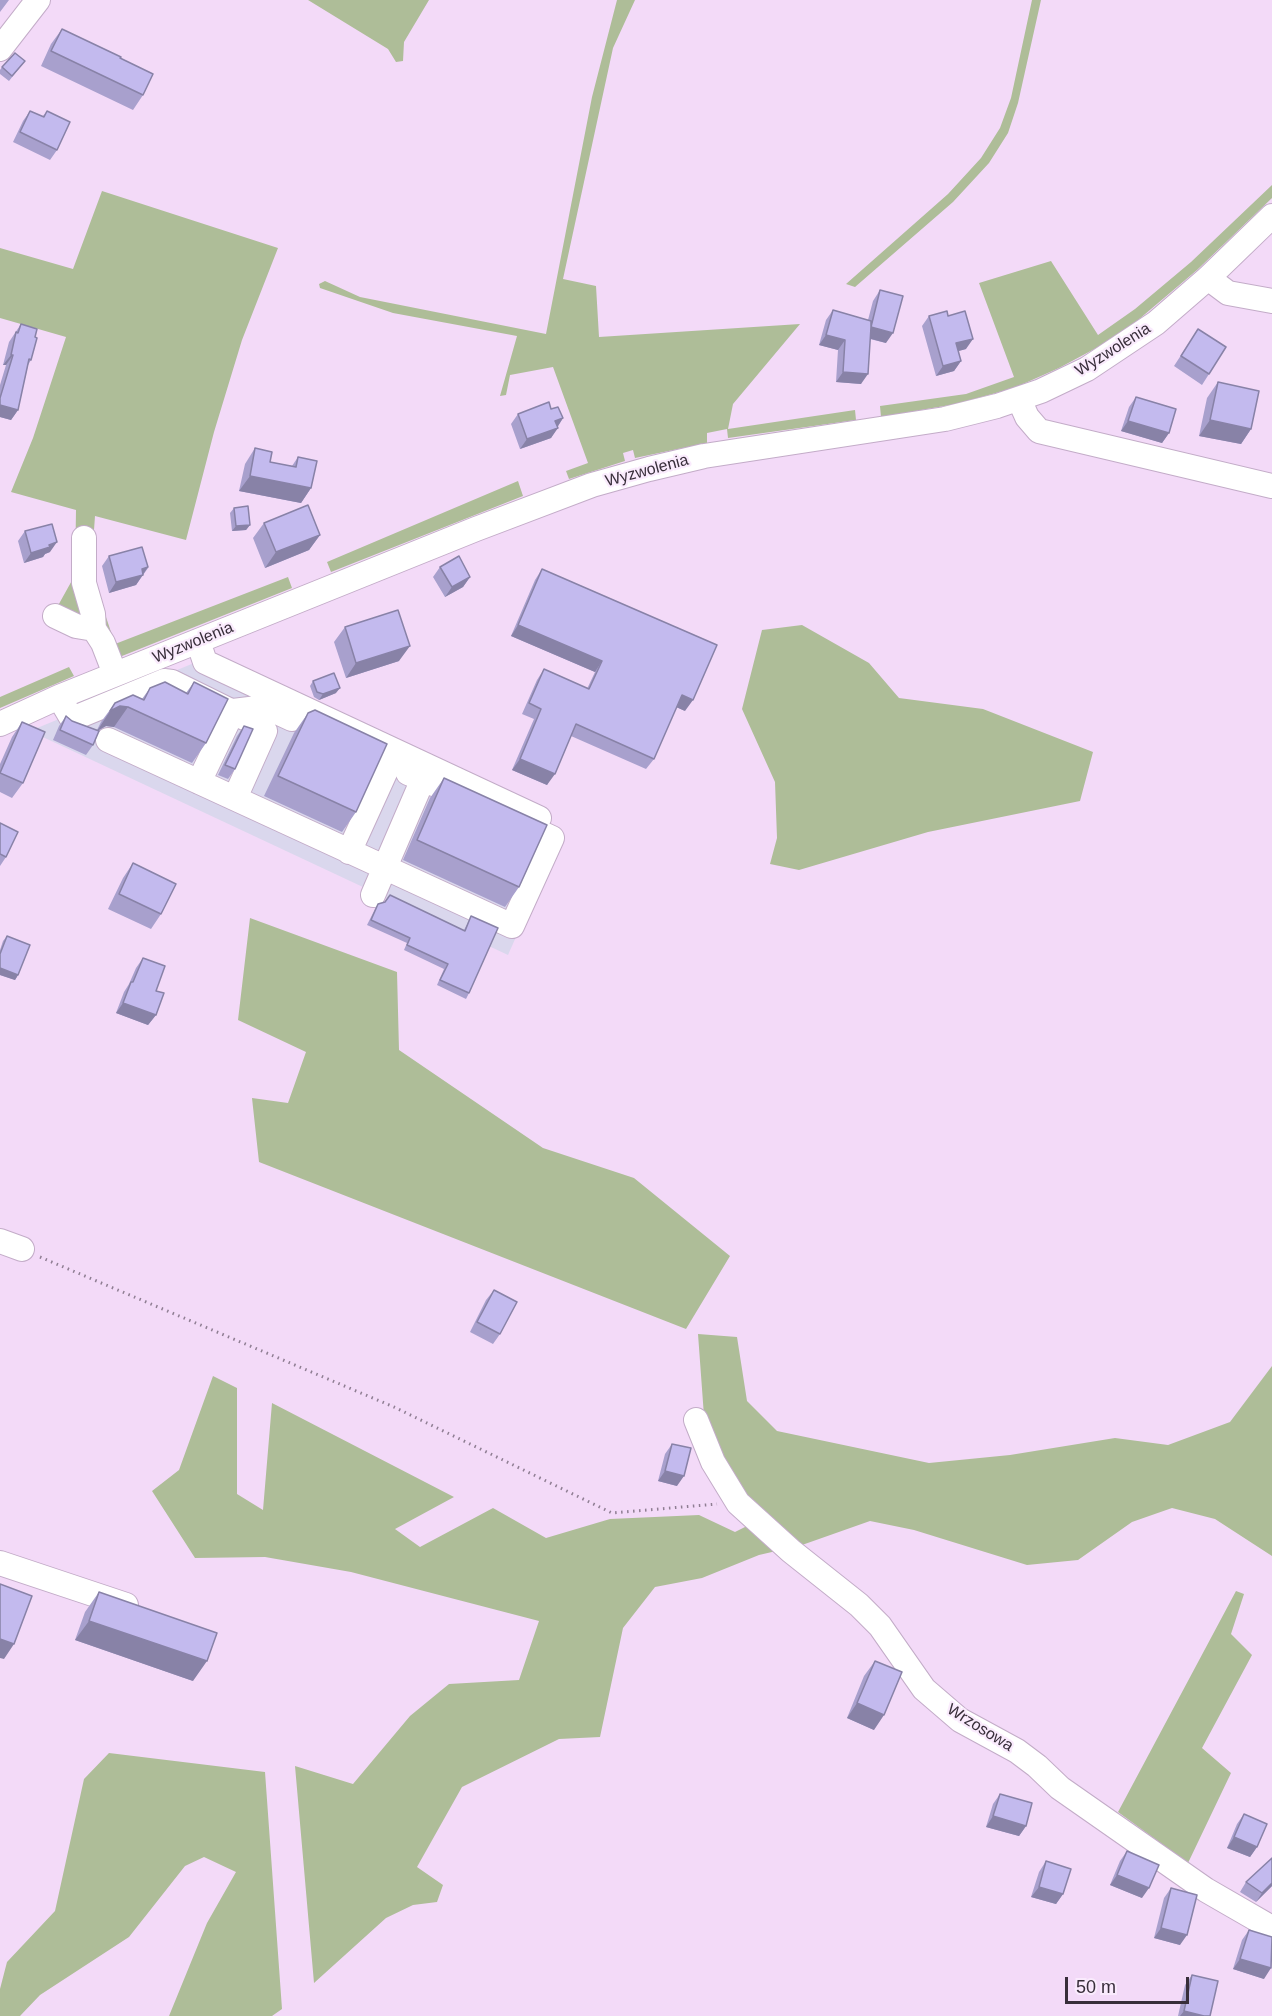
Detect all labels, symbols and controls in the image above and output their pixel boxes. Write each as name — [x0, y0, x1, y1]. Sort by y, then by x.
street label: Wyzwolenia — [1072, 319, 1154, 381]
street label: Wyzwolenia — [603, 451, 691, 491]
street label: Wyzwolenia — [150, 618, 236, 668]
street label: Wrzosowa — [943, 1700, 1017, 1756]
scale bar — [1068, 1965, 1192, 2003]
text: 50 m — [1076, 1977, 1116, 1997]

